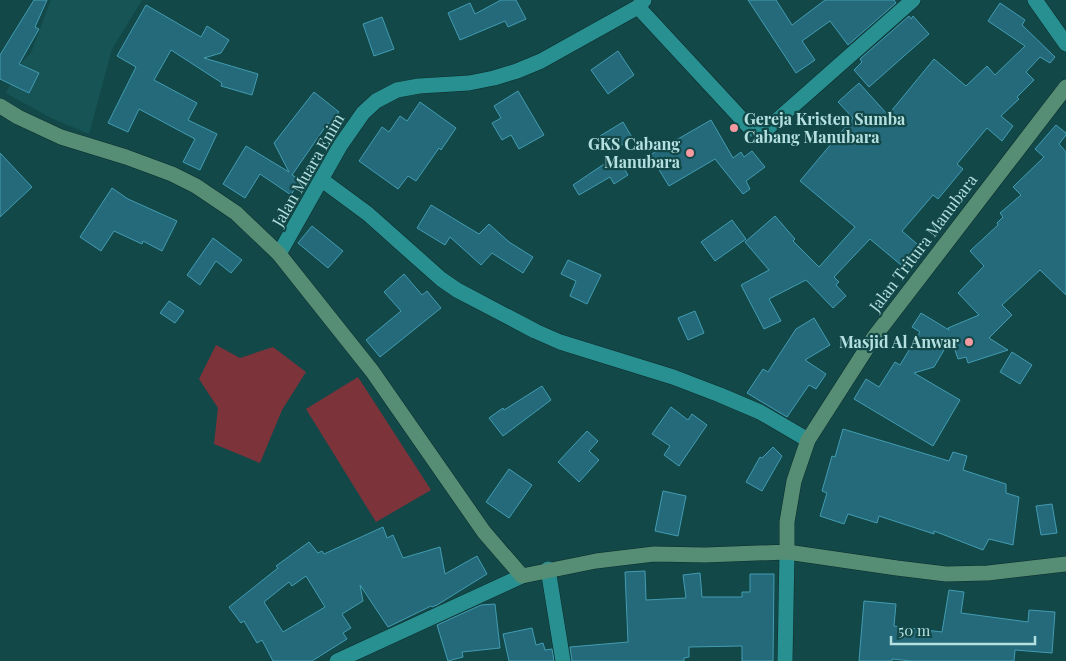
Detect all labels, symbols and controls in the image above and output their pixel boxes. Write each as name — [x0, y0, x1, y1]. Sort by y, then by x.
place label: Gereja Kristen Sumba Cabang Manubara — [744, 108, 906, 147]
street label: Jalan Muara Enim — [266, 110, 348, 231]
marker: Gereja Kristen Sumba Cabang Manubara — [728, 122, 740, 134]
place label: GKS Cabang Manubara — [588, 133, 681, 172]
marker: GKS Cabang Manubara — [684, 147, 696, 159]
street label: Jalan Tritura Manubara — [863, 170, 981, 316]
place label: Masjid Al Anwar — [839, 331, 960, 352]
marker: Masjid Al Anwar — [963, 336, 975, 348]
scale bar — [891, 614, 1035, 646]
text: 50 m — [898, 620, 931, 640]

